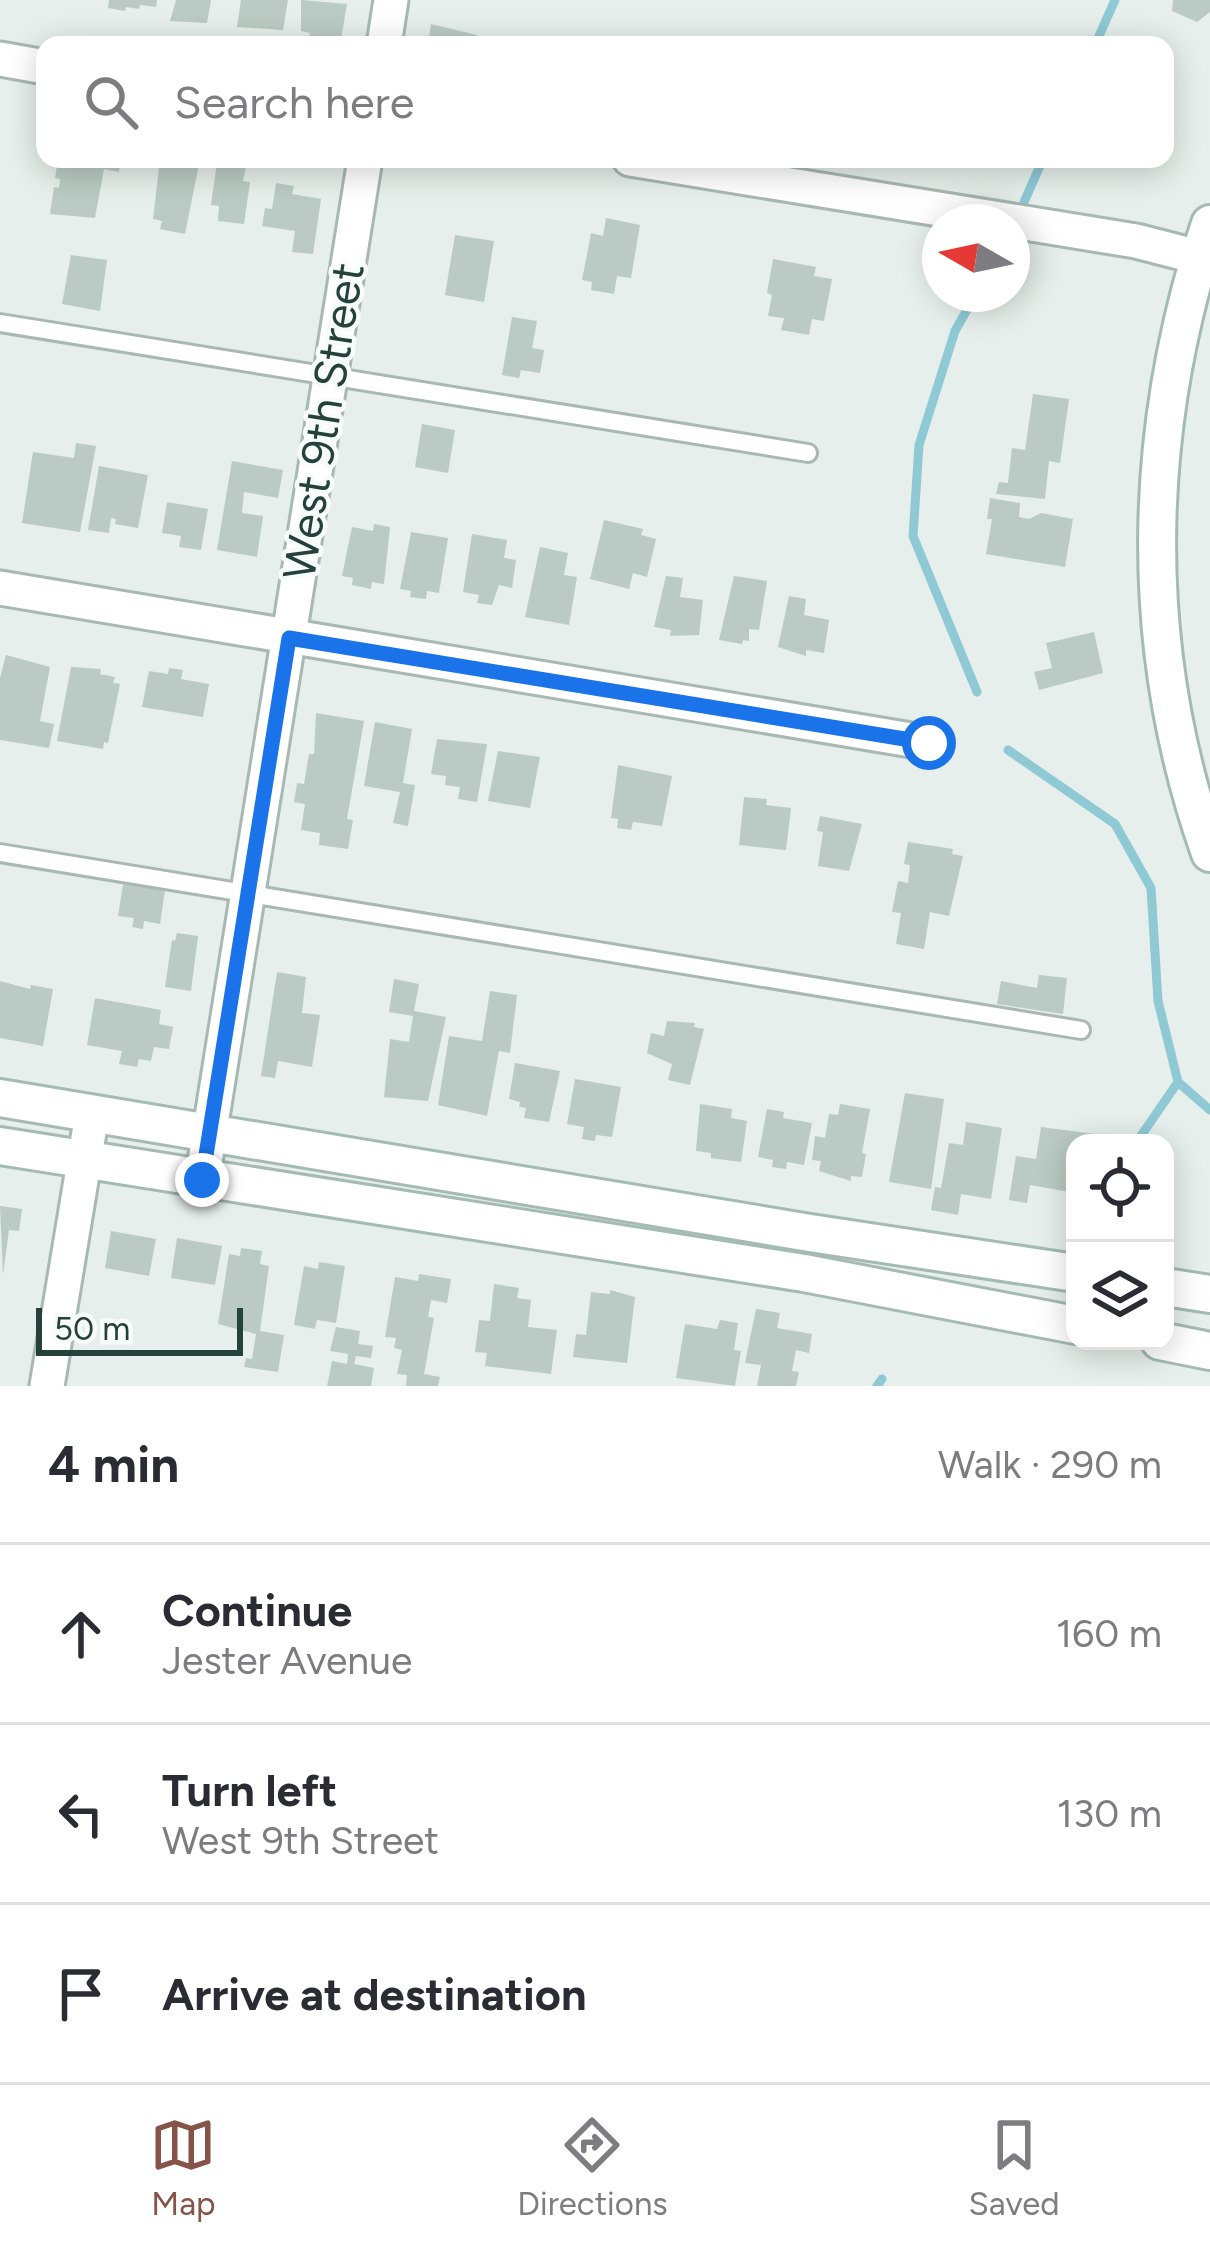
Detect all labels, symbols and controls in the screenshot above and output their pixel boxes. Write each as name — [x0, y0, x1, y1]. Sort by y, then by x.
search box — [36, 36, 1174, 168]
icon: search — [78, 69, 144, 135]
text: Search here — [174, 75, 414, 129]
north arrow — [922, 204, 1030, 312]
street label: West 9th Street — [271, 259, 375, 583]
route start — [902, 716, 956, 770]
map controls — [1066, 1134, 1174, 1350]
button: locate — [1066, 1134, 1174, 1242]
route end — [175, 1153, 229, 1207]
button: layers — [1066, 1242, 1174, 1350]
scale bar — [36, 1302, 243, 1355]
text: 50 m — [54, 1309, 130, 1348]
text: 4 min — [48, 1434, 179, 1495]
text: Walk · 290 m — [938, 1441, 1162, 1488]
text: Continue — [162, 1583, 352, 1637]
icon: ahead — [48, 1601, 114, 1667]
text: 160 m — [1056, 1610, 1162, 1657]
text: Jester Avenue — [162, 1637, 412, 1684]
text: Turn left — [162, 1763, 337, 1817]
icon: left — [48, 1781, 114, 1847]
text: 130 m — [1057, 1790, 1162, 1837]
text: West 9th Street — [162, 1817, 439, 1864]
icon: arrive — [48, 1961, 114, 2027]
text: Arrive at destination — [162, 1967, 586, 2021]
tab: Map — [150, 2112, 216, 2223]
tab: Directions — [517, 2112, 668, 2223]
tab: Saved — [969, 2112, 1060, 2223]

